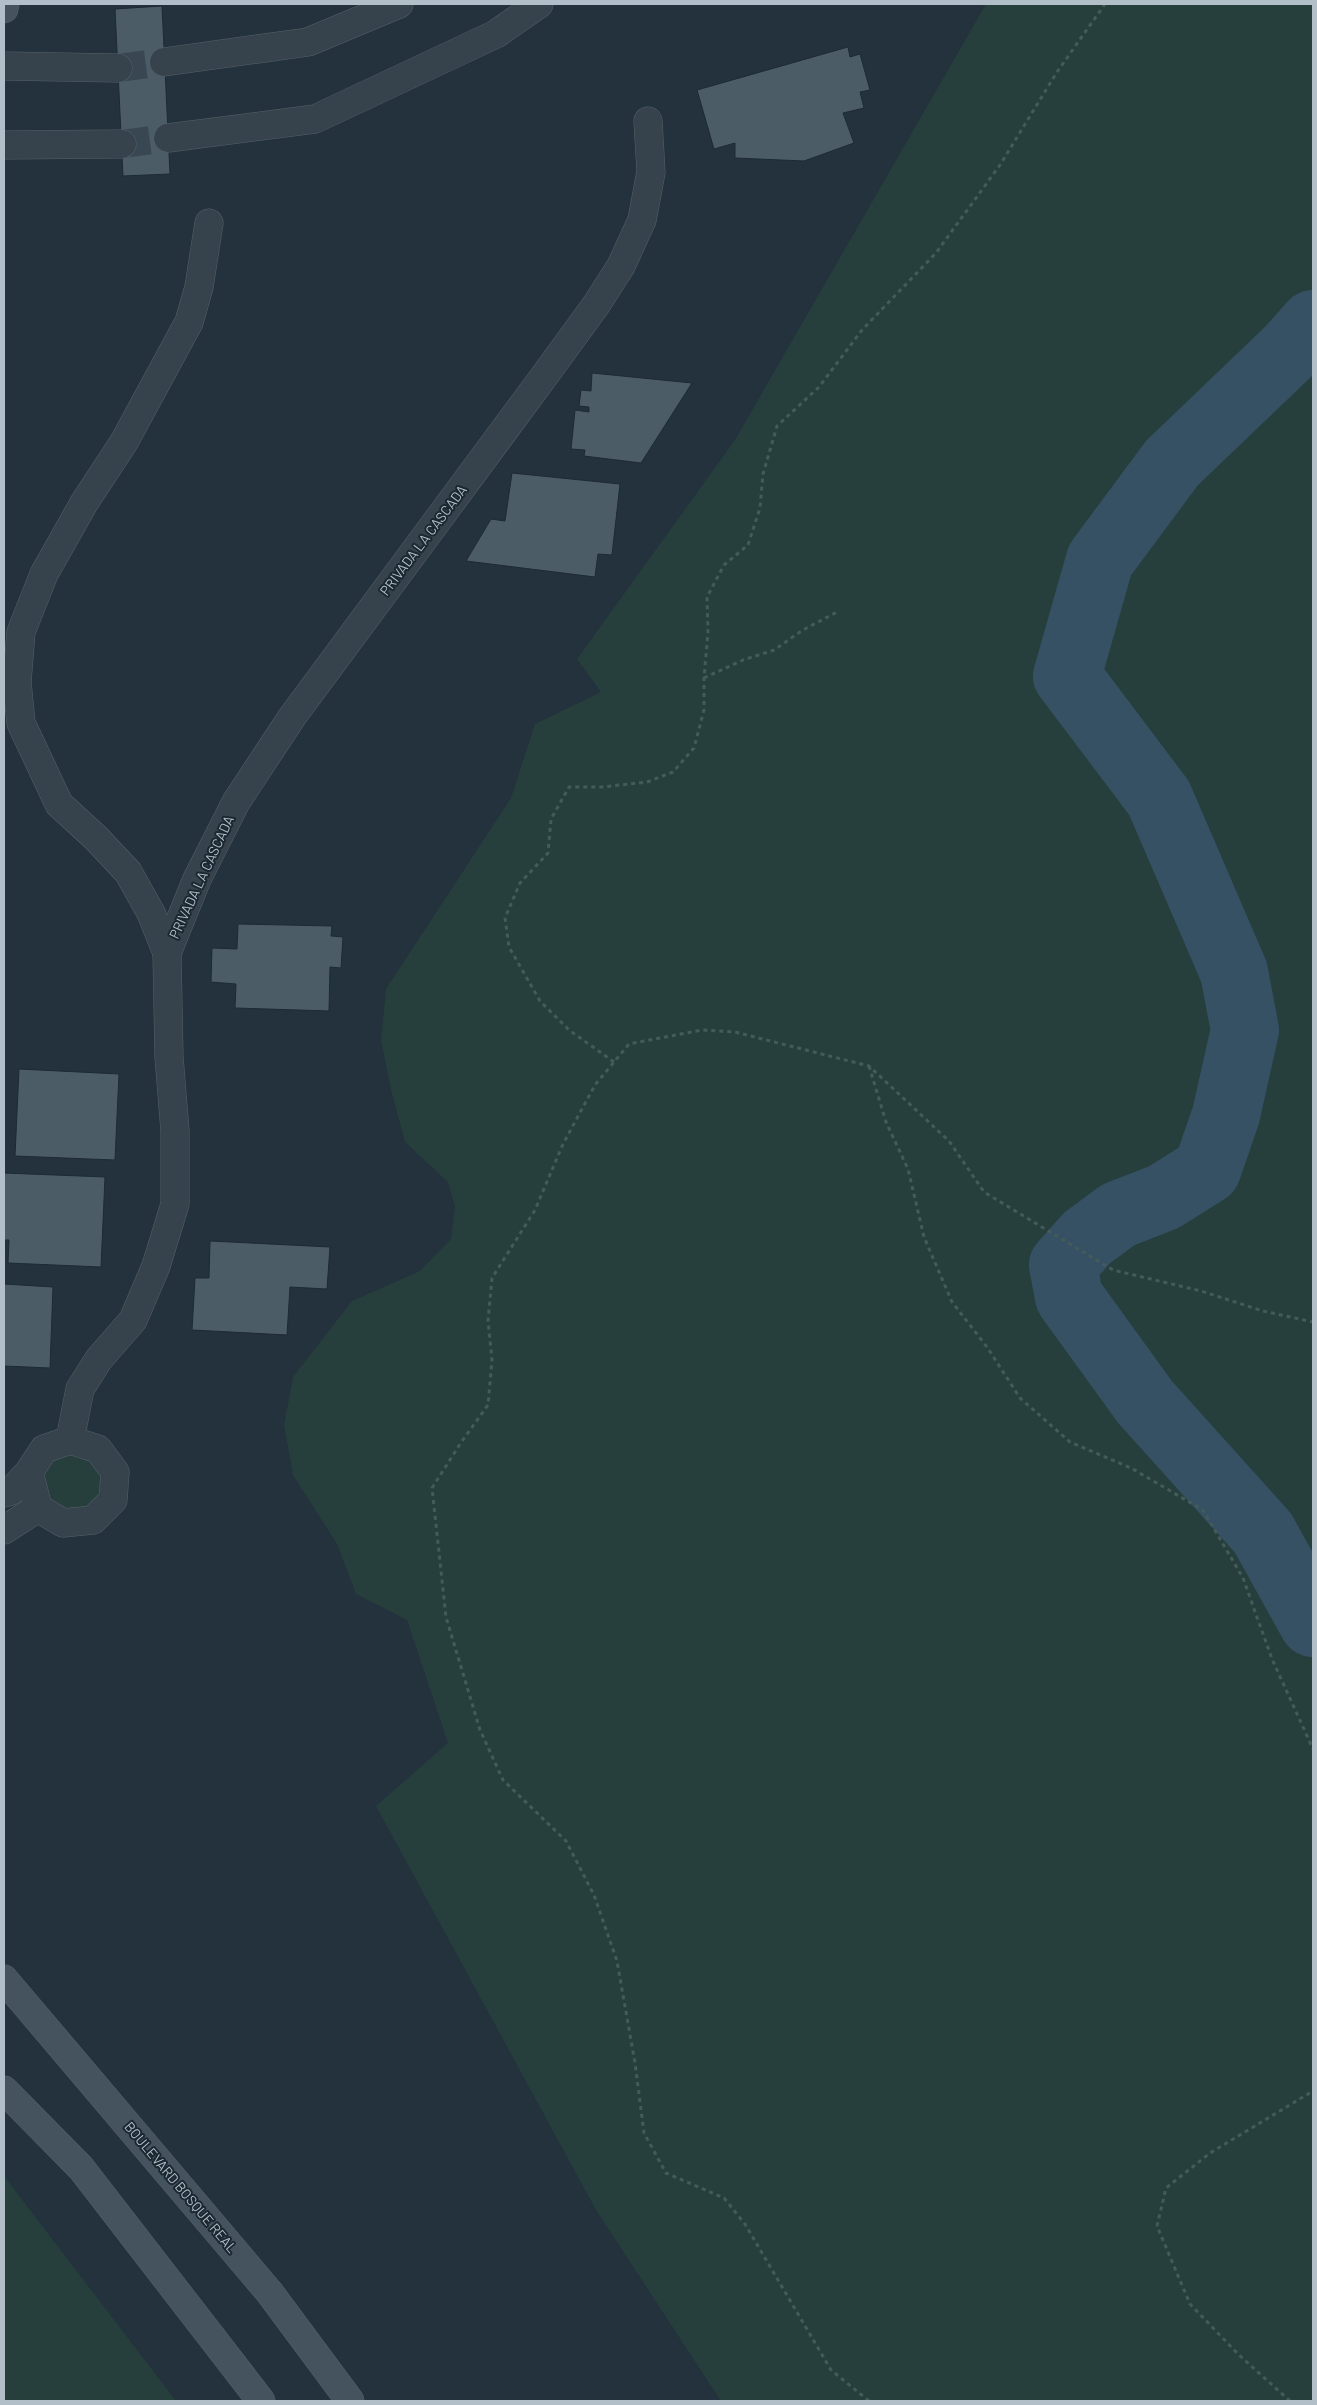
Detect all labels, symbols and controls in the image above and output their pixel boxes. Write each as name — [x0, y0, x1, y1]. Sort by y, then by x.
street label: PRIVADA LA CASCADA — [376, 481, 470, 599]
street label: PRIVADA LA CASCADA — [165, 812, 237, 941]
street label: BOULEVARD BOSQUE REAL — [121, 2118, 241, 2256]

